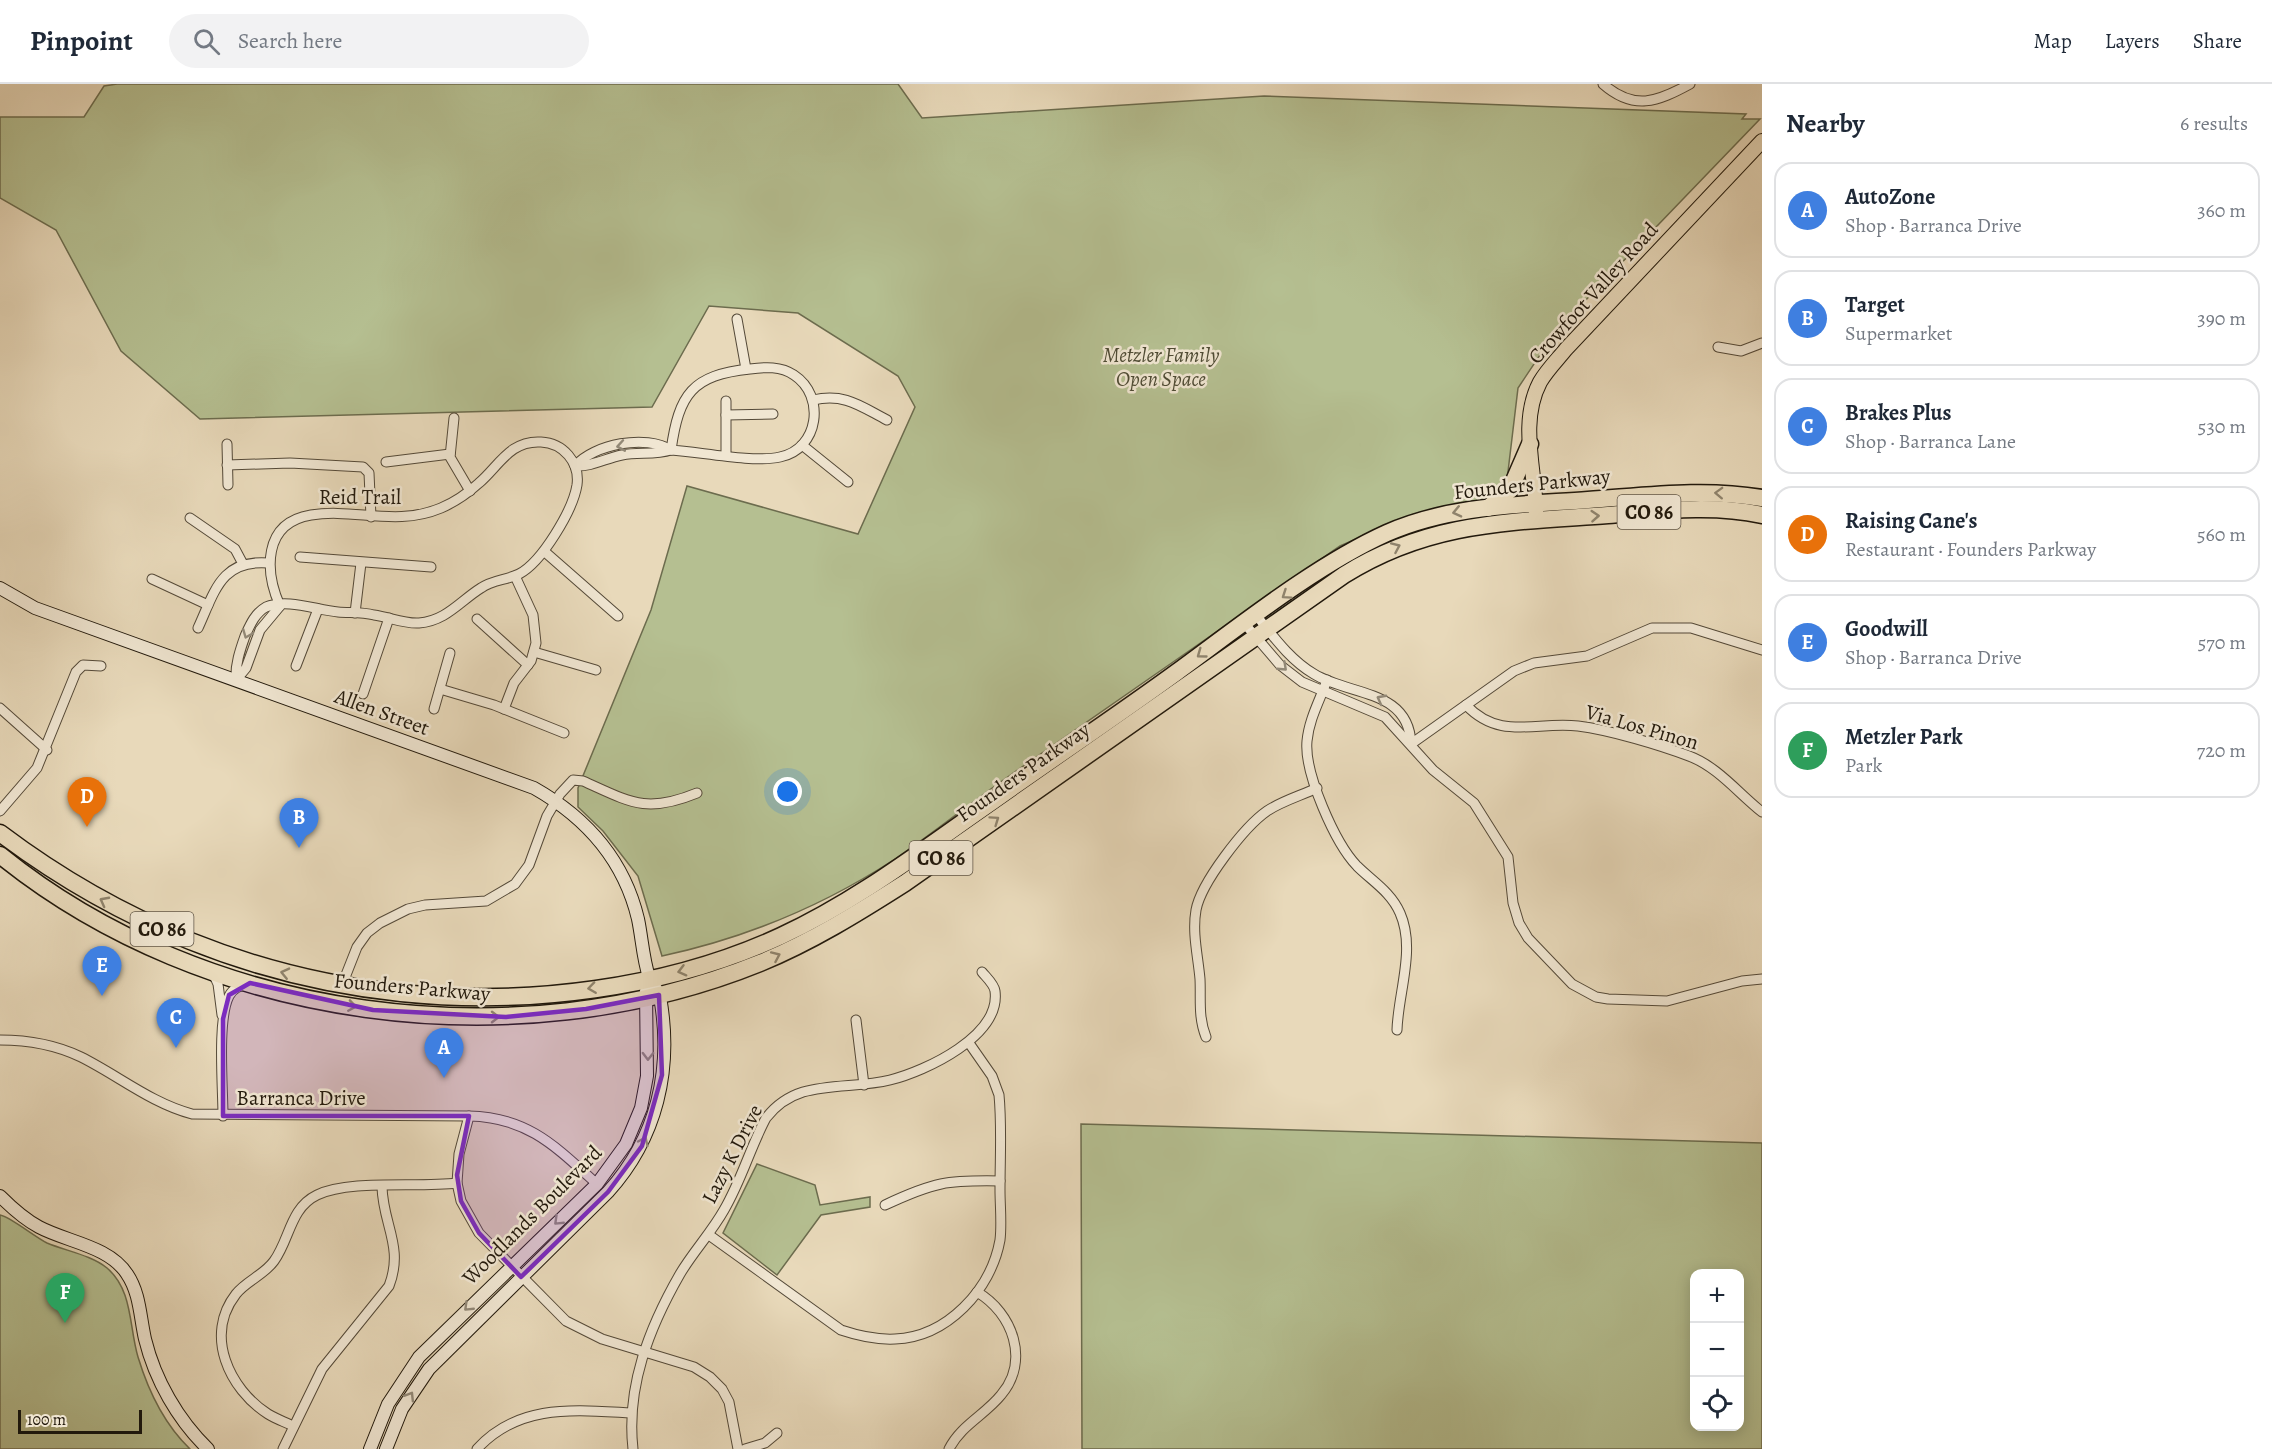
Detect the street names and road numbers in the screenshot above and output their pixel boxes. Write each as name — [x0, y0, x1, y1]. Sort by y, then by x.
street label: Crowfoot Valley Road — [1522, 216, 1665, 370]
street label: Founders Parkway — [1452, 462, 1612, 506]
street label: Reid Trail — [319, 483, 401, 511]
road number: CO 86 — [1618, 495, 1680, 529]
street label: Allen Street — [330, 682, 433, 742]
street label: Via Los Pinon — [1581, 697, 1702, 756]
street label: Founders Parkway — [951, 715, 1096, 829]
road number: CO 86 — [910, 841, 972, 875]
road number: CO 86 — [130, 912, 194, 946]
street label: Founders Parkway — [333, 966, 492, 1008]
street label: Barranca Drive — [236, 1084, 366, 1112]
street label: Lazy K Drive — [695, 1099, 769, 1209]
street label: Woodlands Boulevard — [455, 1138, 609, 1292]

